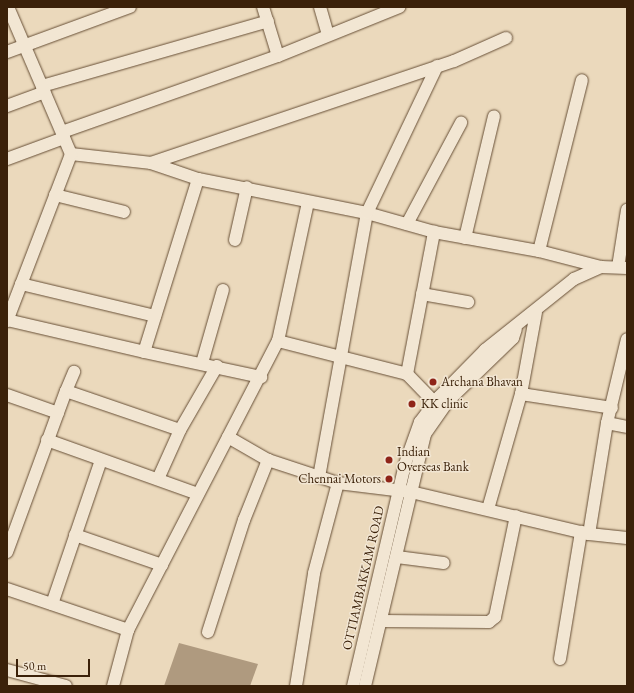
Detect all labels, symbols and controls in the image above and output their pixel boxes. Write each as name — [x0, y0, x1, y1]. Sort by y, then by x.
place label: Archana Bhavan — [441, 374, 523, 390]
marker: Archana Bhavan — [428, 377, 438, 387]
place label: KK clinic — [421, 396, 468, 412]
marker: KK clinic — [406, 398, 418, 410]
place label: Indian Overseas Bank — [397, 445, 469, 476]
marker: Indian Overseas Bank — [384, 455, 394, 465]
place label: Chennai Motors — [298, 471, 381, 487]
marker: Chennai Motors — [384, 474, 394, 484]
street label: OTTIAMBAKKAM ROAD — [340, 504, 388, 652]
scale bar — [18, 651, 92, 677]
text: 50 m — [23, 658, 46, 674]

